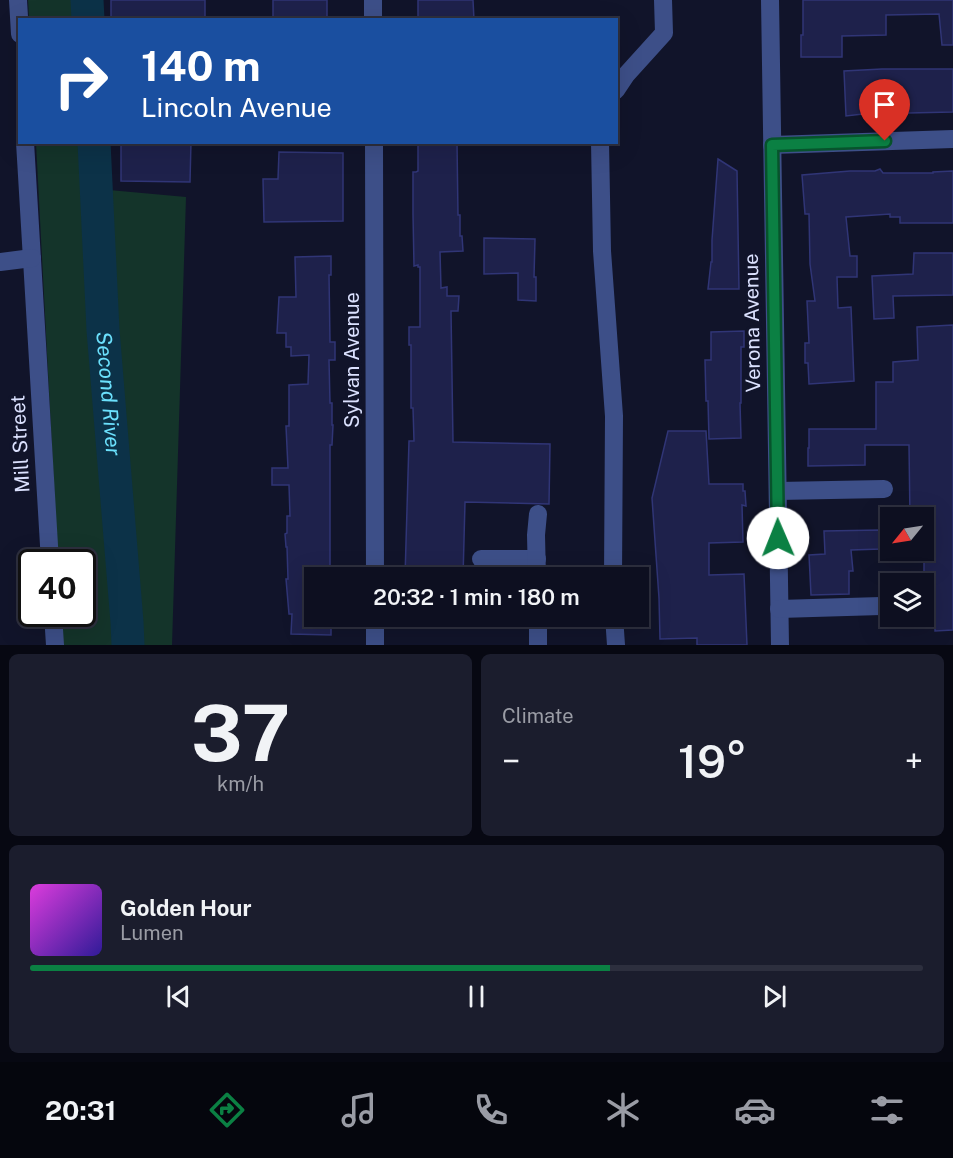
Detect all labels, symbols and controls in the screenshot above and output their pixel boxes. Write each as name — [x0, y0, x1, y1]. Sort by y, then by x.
text: 140 m — [141, 41, 261, 90]
icon: right — [42, 42, 120, 120]
pin — [859, 79, 910, 141]
icon: arrive — [868, 88, 901, 121]
text: Lincoln Avenue — [141, 91, 332, 123]
street label: Verona Avenue — [739, 253, 765, 393]
street label: Sylvan Avenue — [340, 292, 364, 428]
water label: Second River — [91, 330, 126, 458]
street label: Mill Street — [5, 394, 35, 494]
position arrow — [746, 506, 810, 570]
north arrow — [880, 507, 934, 561]
map controls — [880, 507, 934, 627]
speed limit sign: 40 — [18, 549, 96, 627]
button: layers — [880, 573, 934, 627]
text: 20:32 · 1 min · 180 m — [373, 584, 580, 610]
text: 37 — [191, 687, 290, 779]
text: Climate — [502, 704, 574, 728]
text: 19° — [678, 735, 747, 788]
text: − — [502, 742, 520, 780]
text: + — [905, 742, 923, 780]
text: km/h — [217, 772, 264, 796]
text: Golden Hour — [120, 895, 251, 921]
text: Lumen — [120, 921, 184, 945]
icon: previous — [162, 980, 195, 1013]
icon: pause — [460, 980, 493, 1013]
icon: next — [758, 980, 791, 1013]
icon: directions — [206, 1089, 248, 1131]
icon: music — [338, 1089, 380, 1131]
icon: phone — [470, 1089, 512, 1131]
icon: climate — [602, 1089, 644, 1131]
icon: car — [734, 1089, 776, 1131]
icon: filters — [866, 1089, 908, 1131]
text: 20:31 — [45, 1094, 116, 1126]

